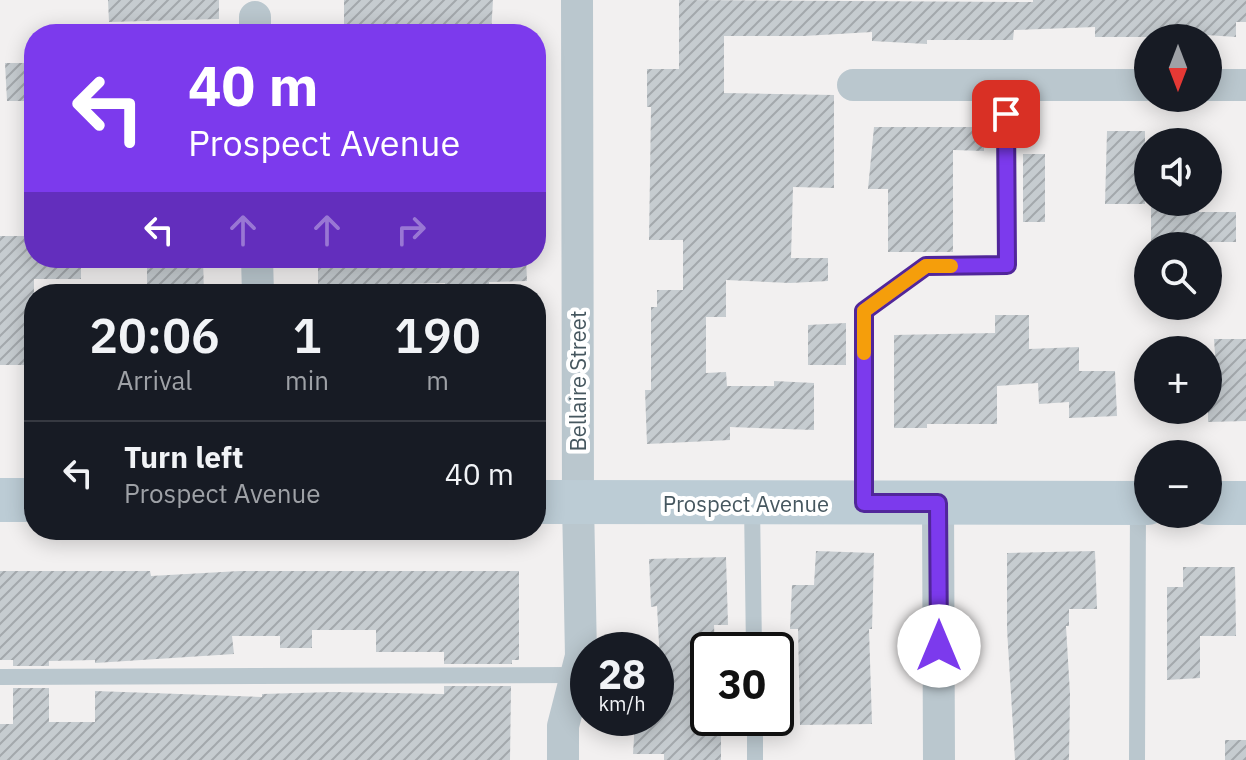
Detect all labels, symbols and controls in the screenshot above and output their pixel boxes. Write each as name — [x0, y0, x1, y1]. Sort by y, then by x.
north arrow — [1134, 24, 1222, 112]
map controls — [1134, 24, 1222, 528]
text: 40 m — [188, 49, 318, 121]
icon: left — [56, 56, 160, 160]
pin — [972, 80, 1040, 148]
icon: arrive — [984, 92, 1028, 136]
text: Prospect Avenue — [188, 119, 460, 166]
button: sound — [1134, 128, 1222, 216]
icon: left — [137, 208, 181, 252]
icon: ahead — [221, 208, 265, 252]
icon: ahead — [305, 208, 349, 252]
icon: right — [389, 208, 433, 252]
button: search — [1134, 232, 1222, 320]
text: 20:06 — [89, 304, 220, 366]
text: 1 — [293, 304, 321, 366]
text: 190 — [394, 304, 481, 366]
street label: Bellaire Street — [563, 310, 592, 452]
button: + — [1134, 336, 1222, 424]
text: Arrival — [117, 363, 192, 397]
text: min — [285, 363, 329, 397]
text: m — [426, 363, 449, 397]
text: Turn left — [124, 437, 243, 476]
button: − — [1134, 440, 1222, 528]
icon: left — [56, 451, 100, 495]
text: 40 m — [445, 454, 514, 493]
text: Prospect Avenue — [124, 476, 321, 510]
street label: Prospect Avenue — [663, 489, 829, 518]
position arrow — [897, 604, 981, 688]
speed limit sign: 30 — [690, 632, 794, 736]
text: 28 — [598, 648, 646, 700]
text: km/h — [598, 690, 646, 717]

